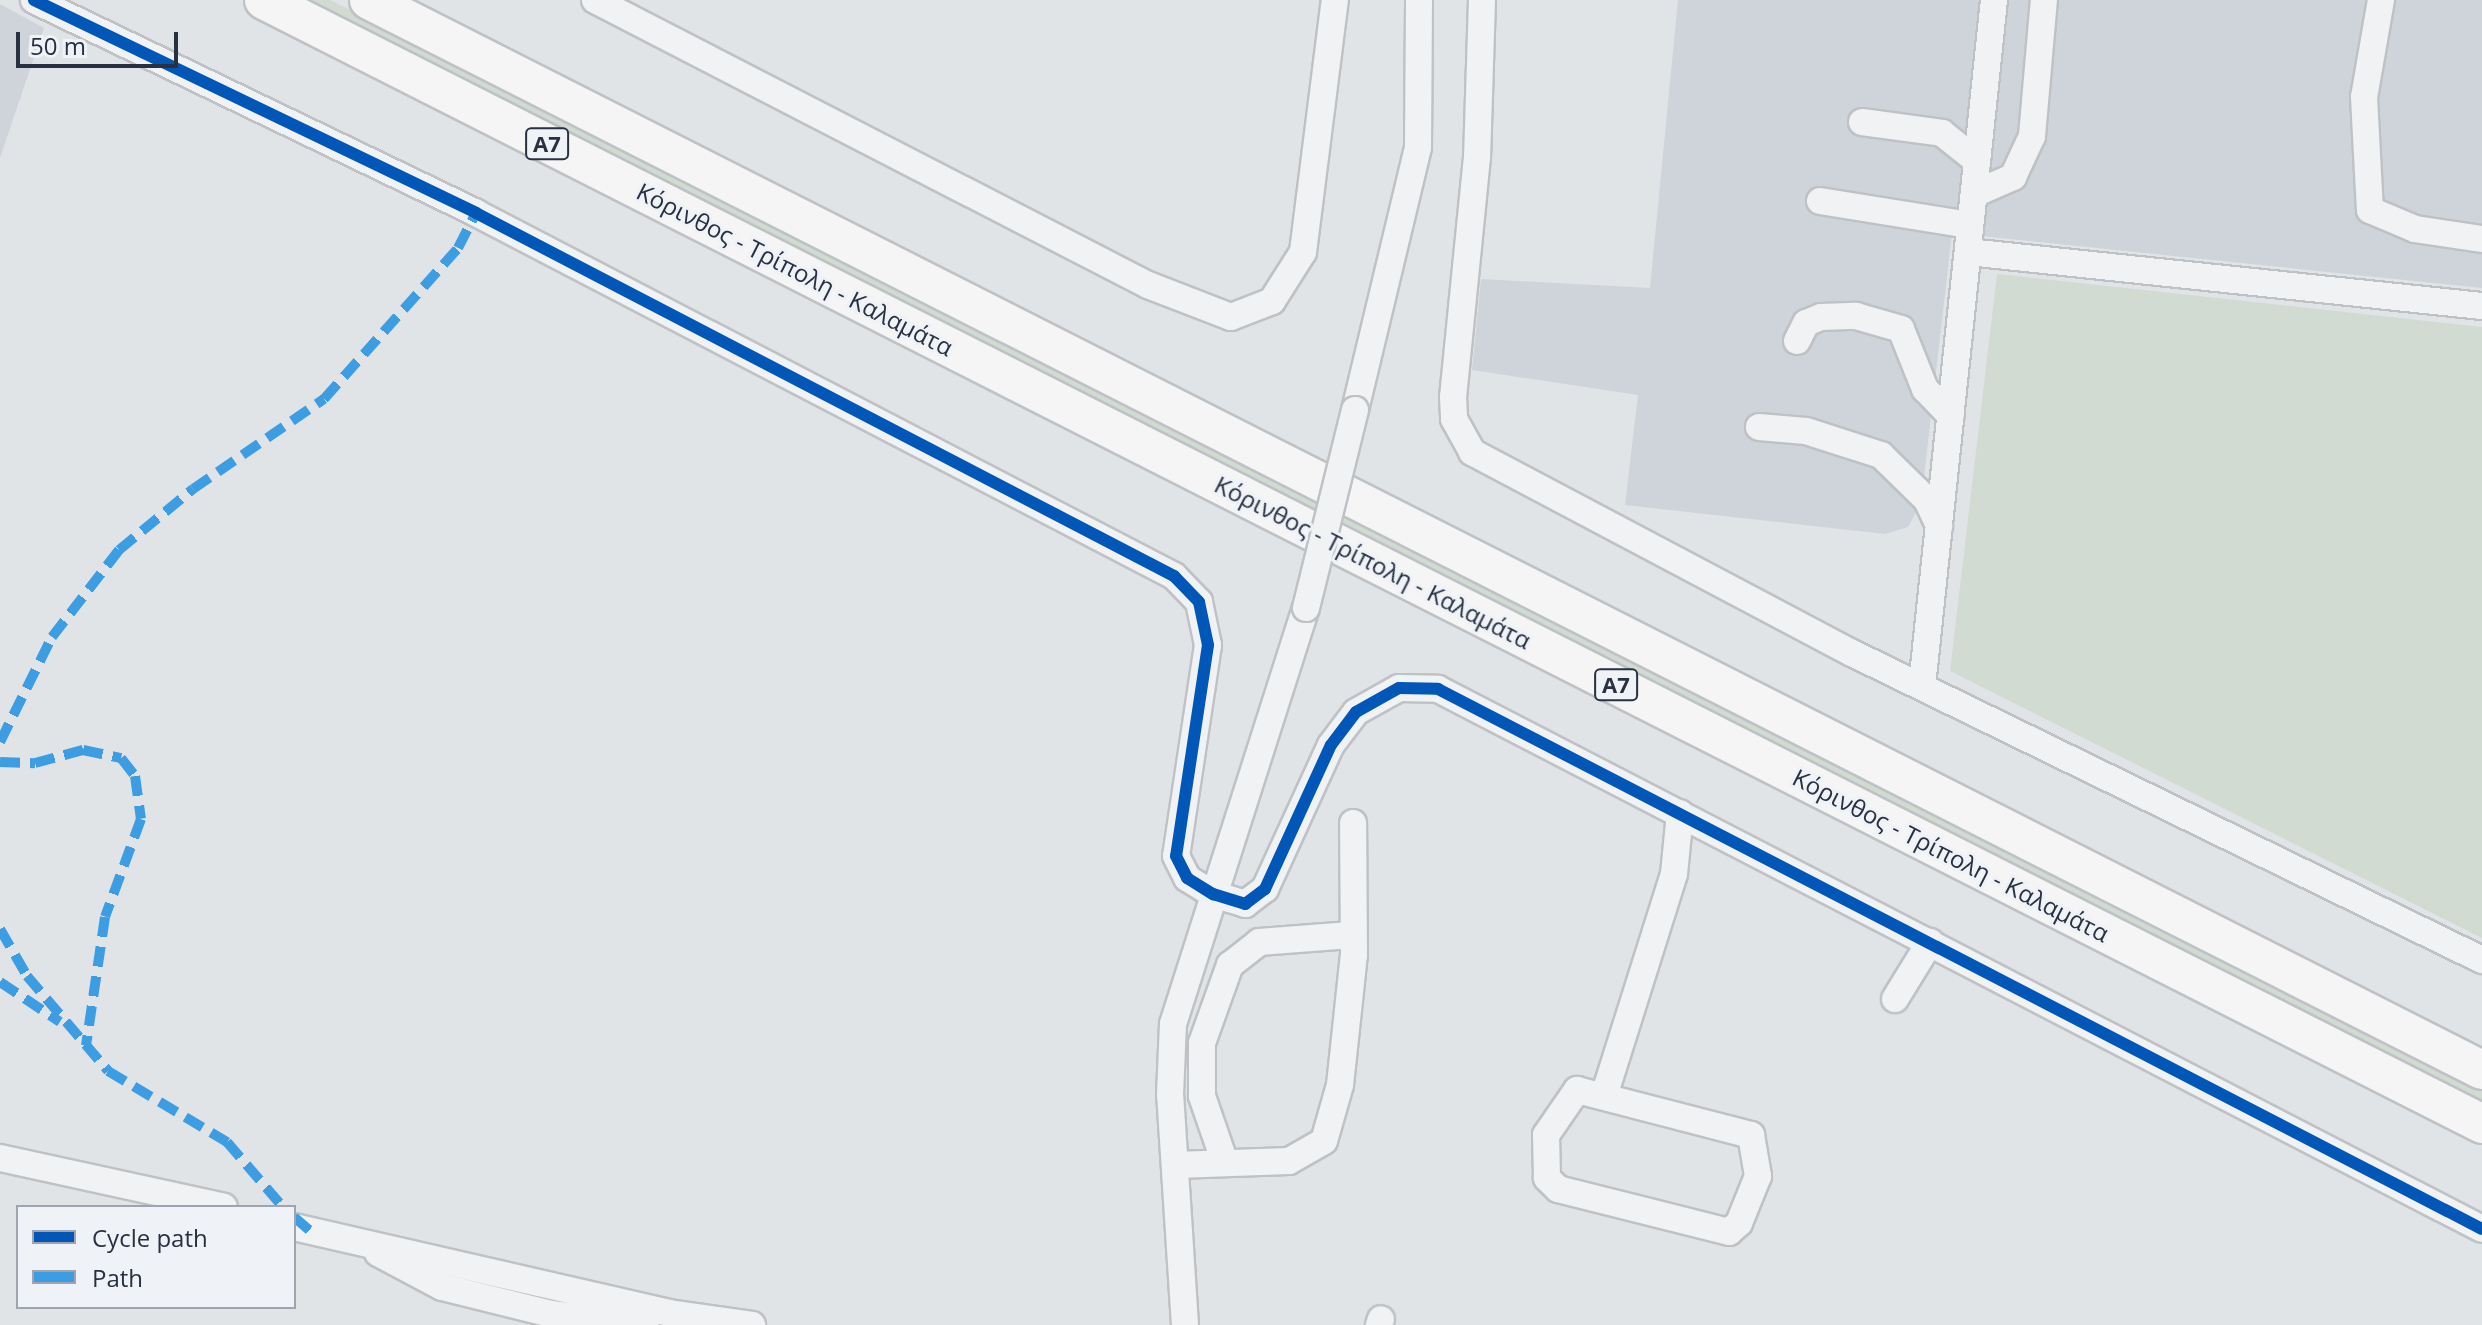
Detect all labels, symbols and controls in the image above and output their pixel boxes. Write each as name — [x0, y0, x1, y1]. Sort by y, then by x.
scale bar — [20, 16, 182, 66]
text: 50 m — [30, 29, 86, 62]
road number: Α7 — [525, 126, 569, 162]
street label: Κόρινθος - Τρίπολη - Καλαμάτα — [632, 176, 958, 362]
street label: Κόρινθος - Τρίπολη - Καλαμάτα — [1210, 469, 1536, 655]
road number: Α7 — [1594, 667, 1638, 703]
street label: Κόρινθος - Τρίπολη - Καλαμάτα — [1788, 762, 2114, 948]
legend — [16, 1205, 296, 1309]
text: Cycle path — [92, 1221, 208, 1254]
text: Path — [92, 1261, 143, 1294]

